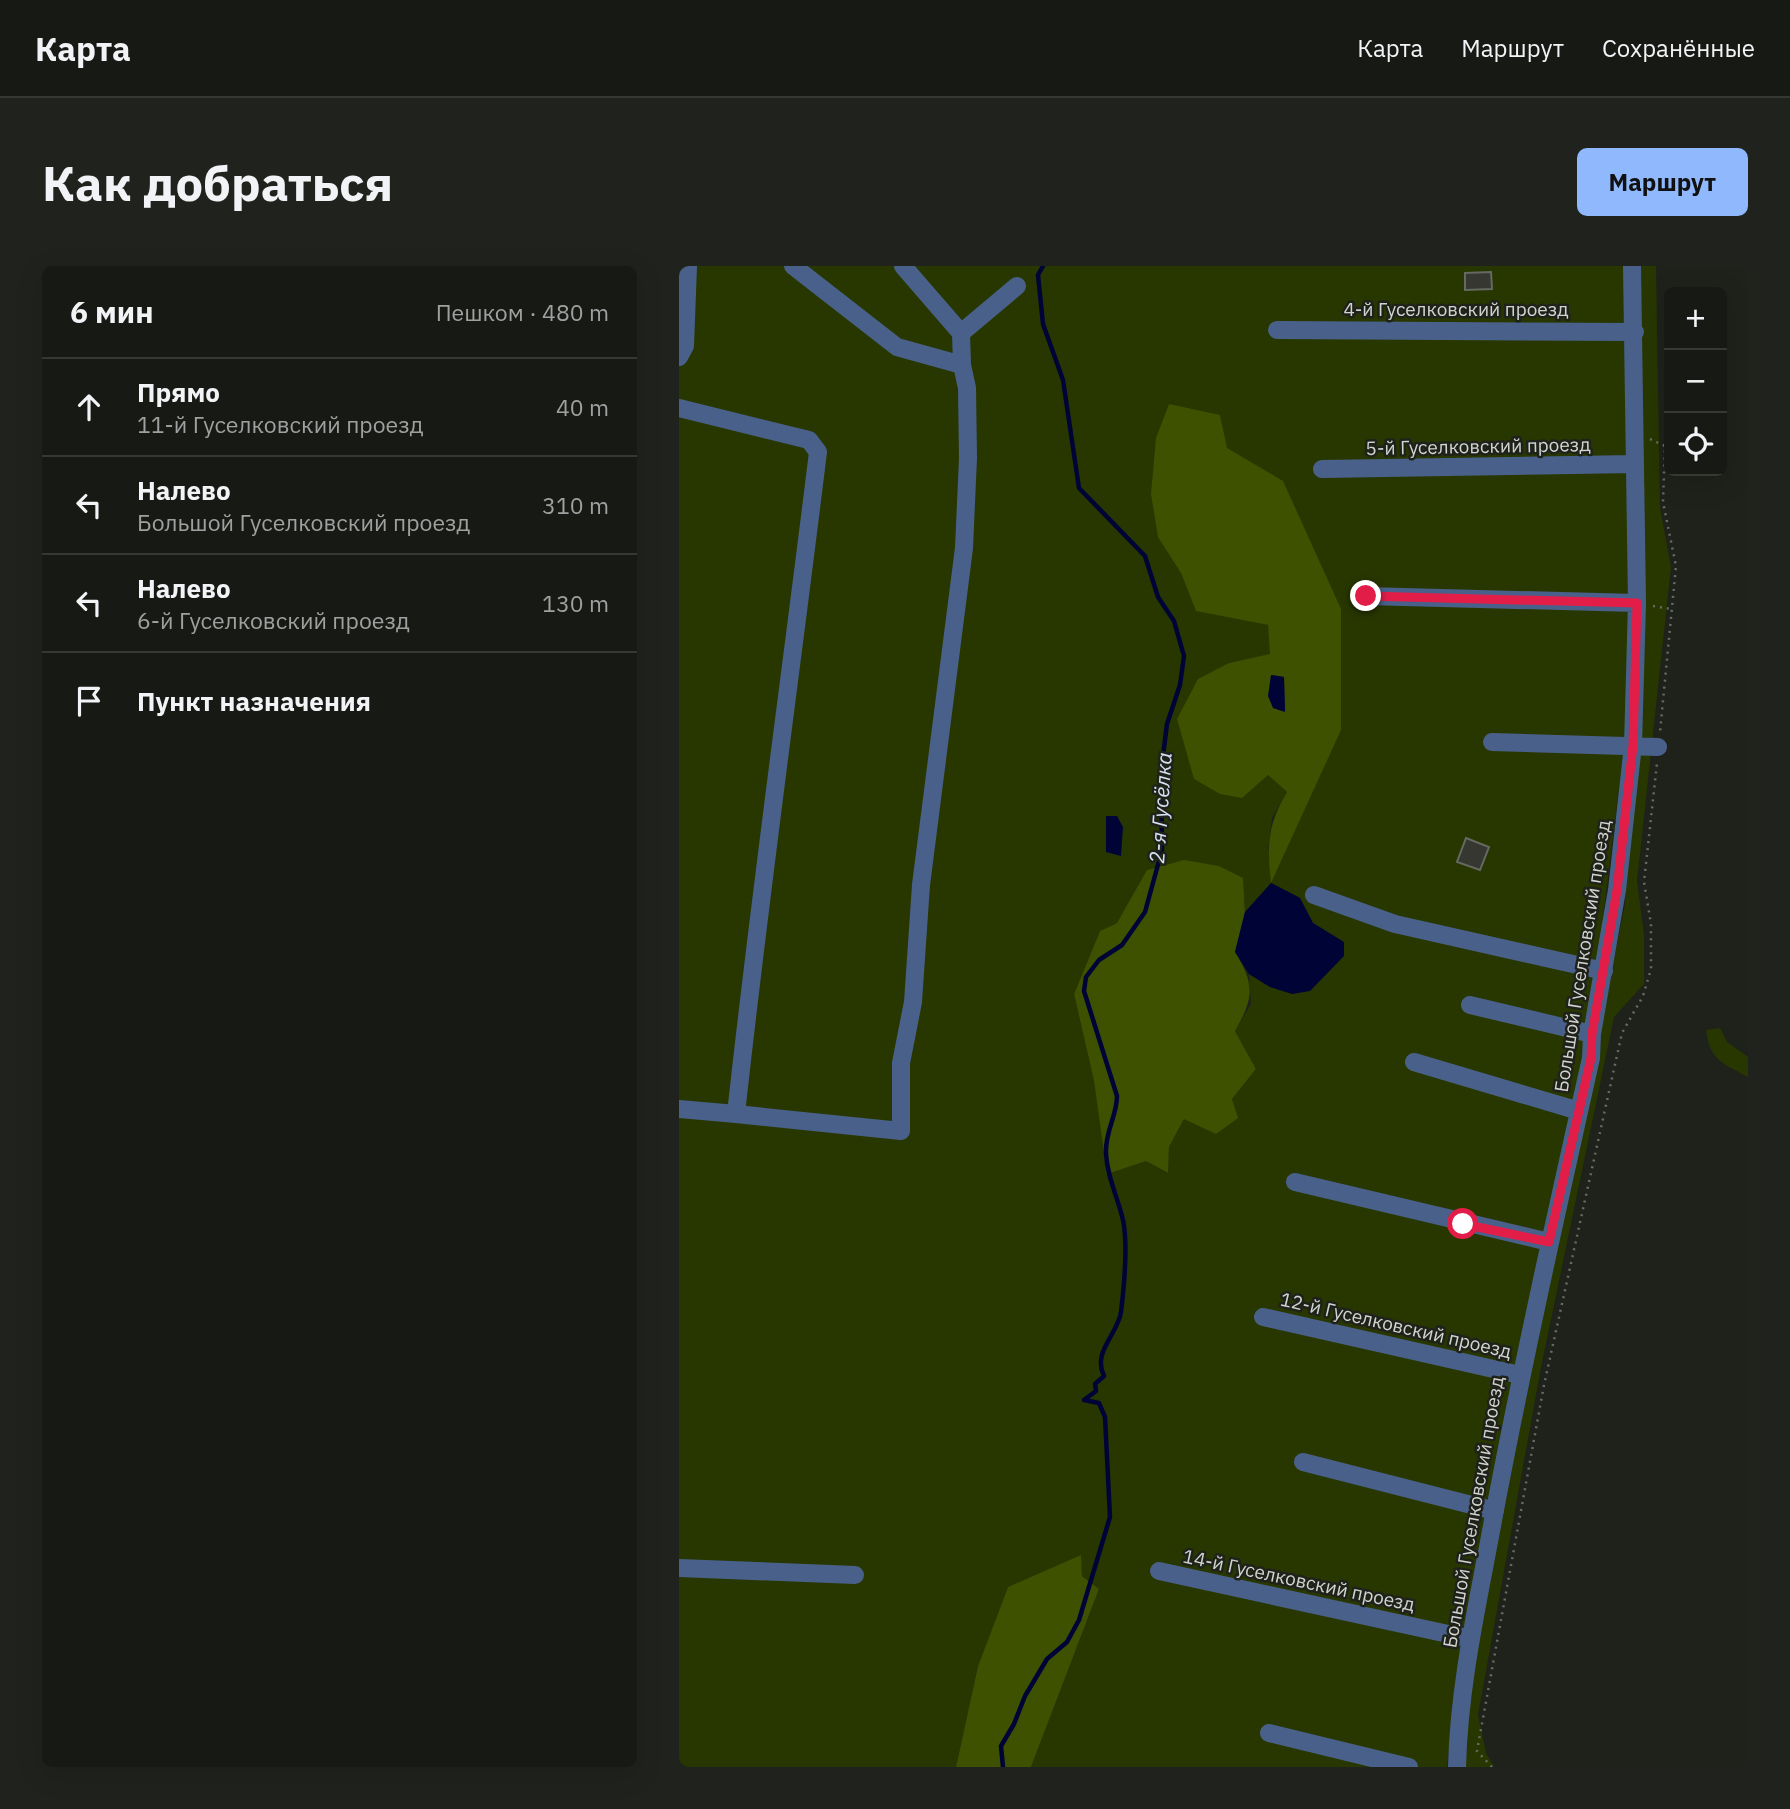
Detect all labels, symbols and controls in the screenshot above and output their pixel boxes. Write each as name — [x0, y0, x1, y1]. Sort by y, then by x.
text: Карта — [35, 27, 131, 70]
text: Карта — [1357, 32, 1423, 64]
text: Маршрут — [1461, 32, 1564, 64]
text: Сохранённые — [1602, 32, 1755, 64]
button: Маршрут — [1577, 148, 1748, 216]
text: Как добраться — [42, 151, 393, 214]
map controls — [1664, 287, 1727, 476]
button: + — [1664, 287, 1727, 350]
text: 6 мин — [70, 292, 154, 331]
text: Пешком · 480 m — [436, 297, 609, 327]
street label: 4-й Гуселковский проезд — [1343, 297, 1569, 321]
button: − — [1664, 350, 1727, 413]
text: Прямо — [137, 375, 220, 409]
icon: ahead — [70, 388, 108, 426]
text: 40 m — [556, 392, 609, 422]
text: 11-й Гуселковский проезд — [137, 409, 423, 439]
button: locate — [1664, 413, 1727, 476]
street label: 5-й Гуселковский проезд — [1365, 432, 1591, 460]
text: Налево — [137, 473, 231, 507]
icon: left — [70, 486, 108, 524]
text: 310 m — [542, 490, 609, 520]
text: Большой Гуселковский проезд — [137, 507, 470, 537]
text: Налево — [137, 571, 231, 605]
route end — [1350, 580, 1381, 611]
icon: left — [70, 584, 108, 622]
text: 130 m — [542, 588, 609, 618]
text: 6-й Гуселковский проезд — [137, 605, 410, 635]
icon: arrive — [70, 682, 108, 720]
text: Пункт назначения — [137, 684, 371, 718]
water label: 2-я Гусёлка — [1142, 751, 1178, 865]
street label: Большой Гуселковский проезд — [1549, 818, 1615, 1094]
route start — [1447, 1208, 1478, 1239]
street label: 12-й Гуселковский проезд — [1278, 1287, 1514, 1363]
street label: Большой Гуселковский проезд — [1437, 1374, 1509, 1650]
street label: 14-й Гуселковский проезд — [1181, 1544, 1417, 1616]

